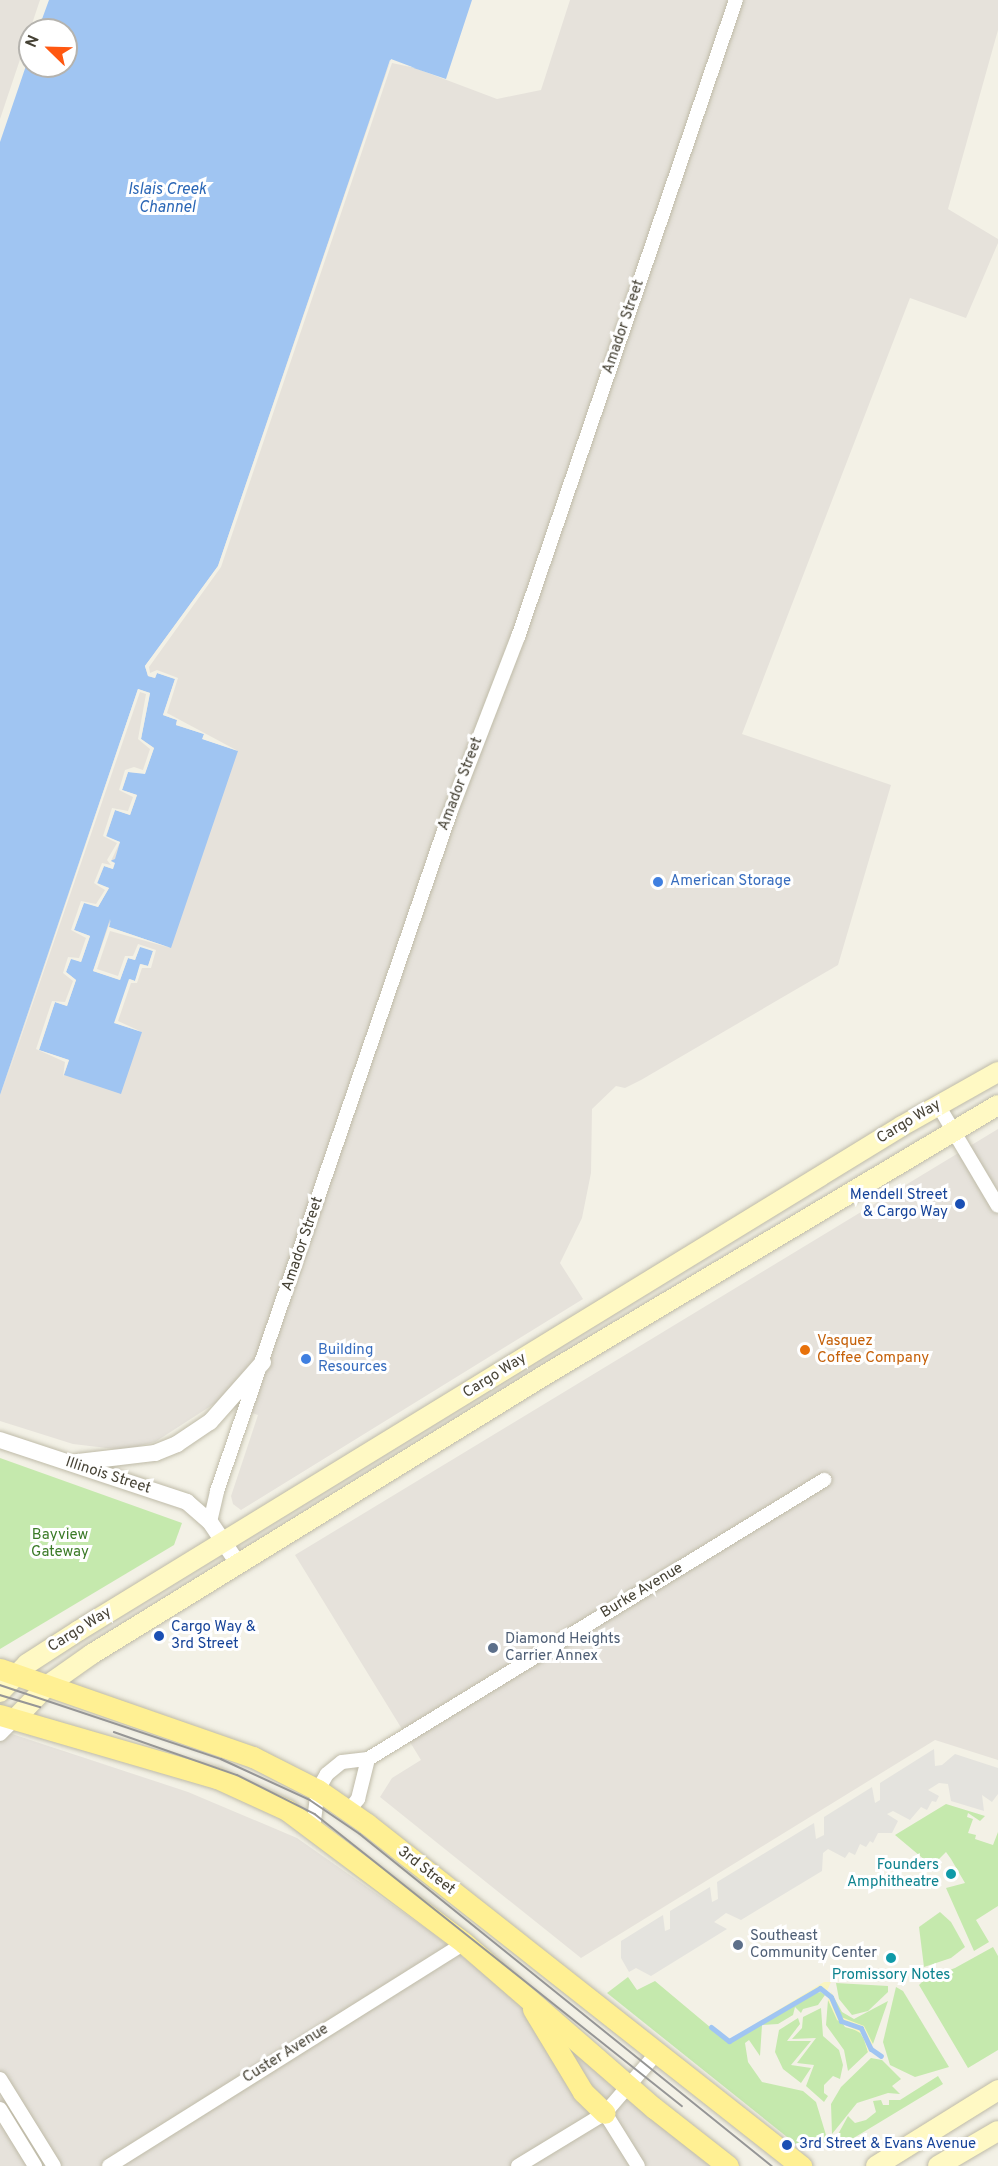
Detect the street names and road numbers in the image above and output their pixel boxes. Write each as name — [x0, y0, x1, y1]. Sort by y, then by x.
street label: Amador Street — [599, 278, 649, 376]
street label: Amador Street — [435, 735, 487, 833]
street label: Cargo Way — [874, 1096, 944, 1148]
street label: Amador Street — [278, 1195, 328, 1293]
street label: Cargo Way — [460, 1349, 530, 1403]
street label: Illinois Street — [63, 1454, 153, 1498]
street label: Burke Avenue — [597, 1559, 687, 1623]
street label: Cargo Way — [45, 1603, 115, 1657]
street label: 3rd Street — [394, 1843, 458, 1899]
street label: Custer Avenue — [240, 2020, 332, 2088]

